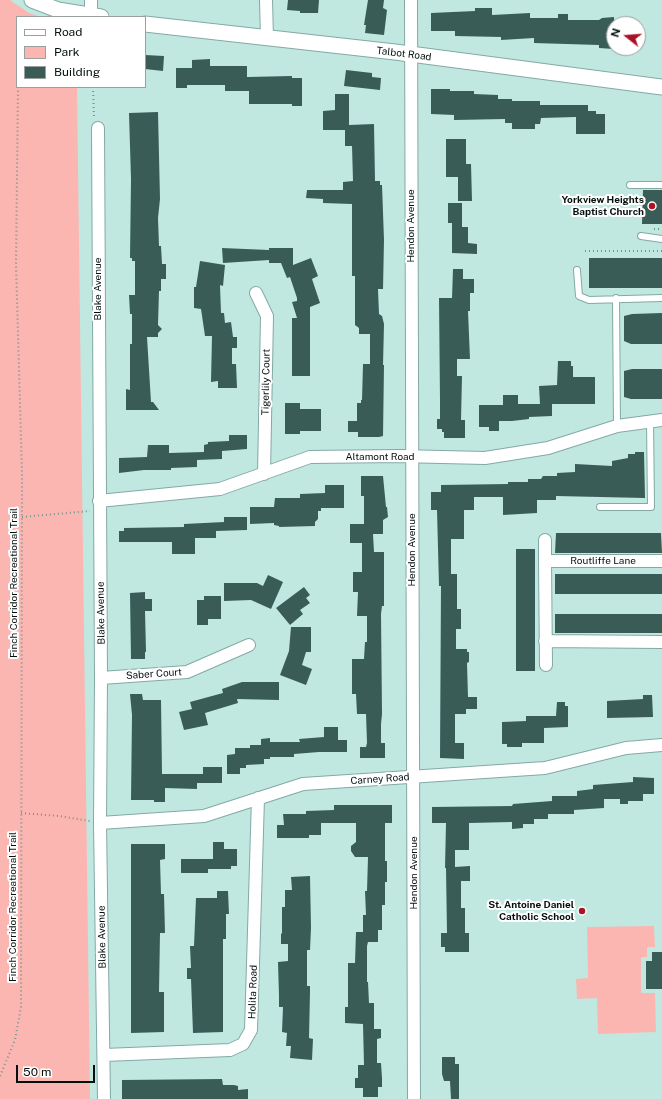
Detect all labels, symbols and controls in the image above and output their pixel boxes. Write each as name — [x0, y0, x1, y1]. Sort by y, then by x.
legend — [16, 16, 146, 88]
north arrow — [606, 16, 646, 56]
text: Road — [54, 25, 82, 39]
text: N — [608, 27, 622, 39]
text: Park — [54, 45, 80, 59]
street label: Talbot Road — [376, 45, 432, 63]
text: Building — [54, 65, 100, 79]
street label: Hendon Avenue — [405, 189, 417, 263]
place label: Yorkview Heights Baptist Church — [561, 194, 644, 218]
marker: Yorkview Heights Baptist Church — [647, 201, 657, 211]
street label: Blake Avenue — [92, 257, 104, 321]
street label: Tigerlily Court — [259, 349, 273, 415]
street label: Altamont Road — [346, 451, 414, 463]
street label: Finch Corridor Recreational Trail — [8, 508, 20, 658]
street label: Hendon Avenue — [406, 513, 418, 587]
street label: Routliffe Lane — [570, 555, 636, 567]
street label: Blake Avenue — [94, 581, 108, 645]
street label: Saber Court — [126, 666, 182, 682]
street label: Carney Road — [350, 771, 410, 787]
street label: Finch Corridor Recreational Trail — [7, 832, 19, 982]
street label: Hendon Avenue — [408, 836, 420, 910]
place label: St. Antoine Daniel Catholic School — [488, 899, 574, 922]
street label: Blake Avenue — [95, 905, 109, 969]
marker: St. Antoine Daniel Catholic School — [577, 906, 587, 916]
street label: Holita Road — [246, 965, 260, 1019]
scale bar — [18, 1057, 97, 1083]
text: 50 m — [23, 1065, 51, 1079]

